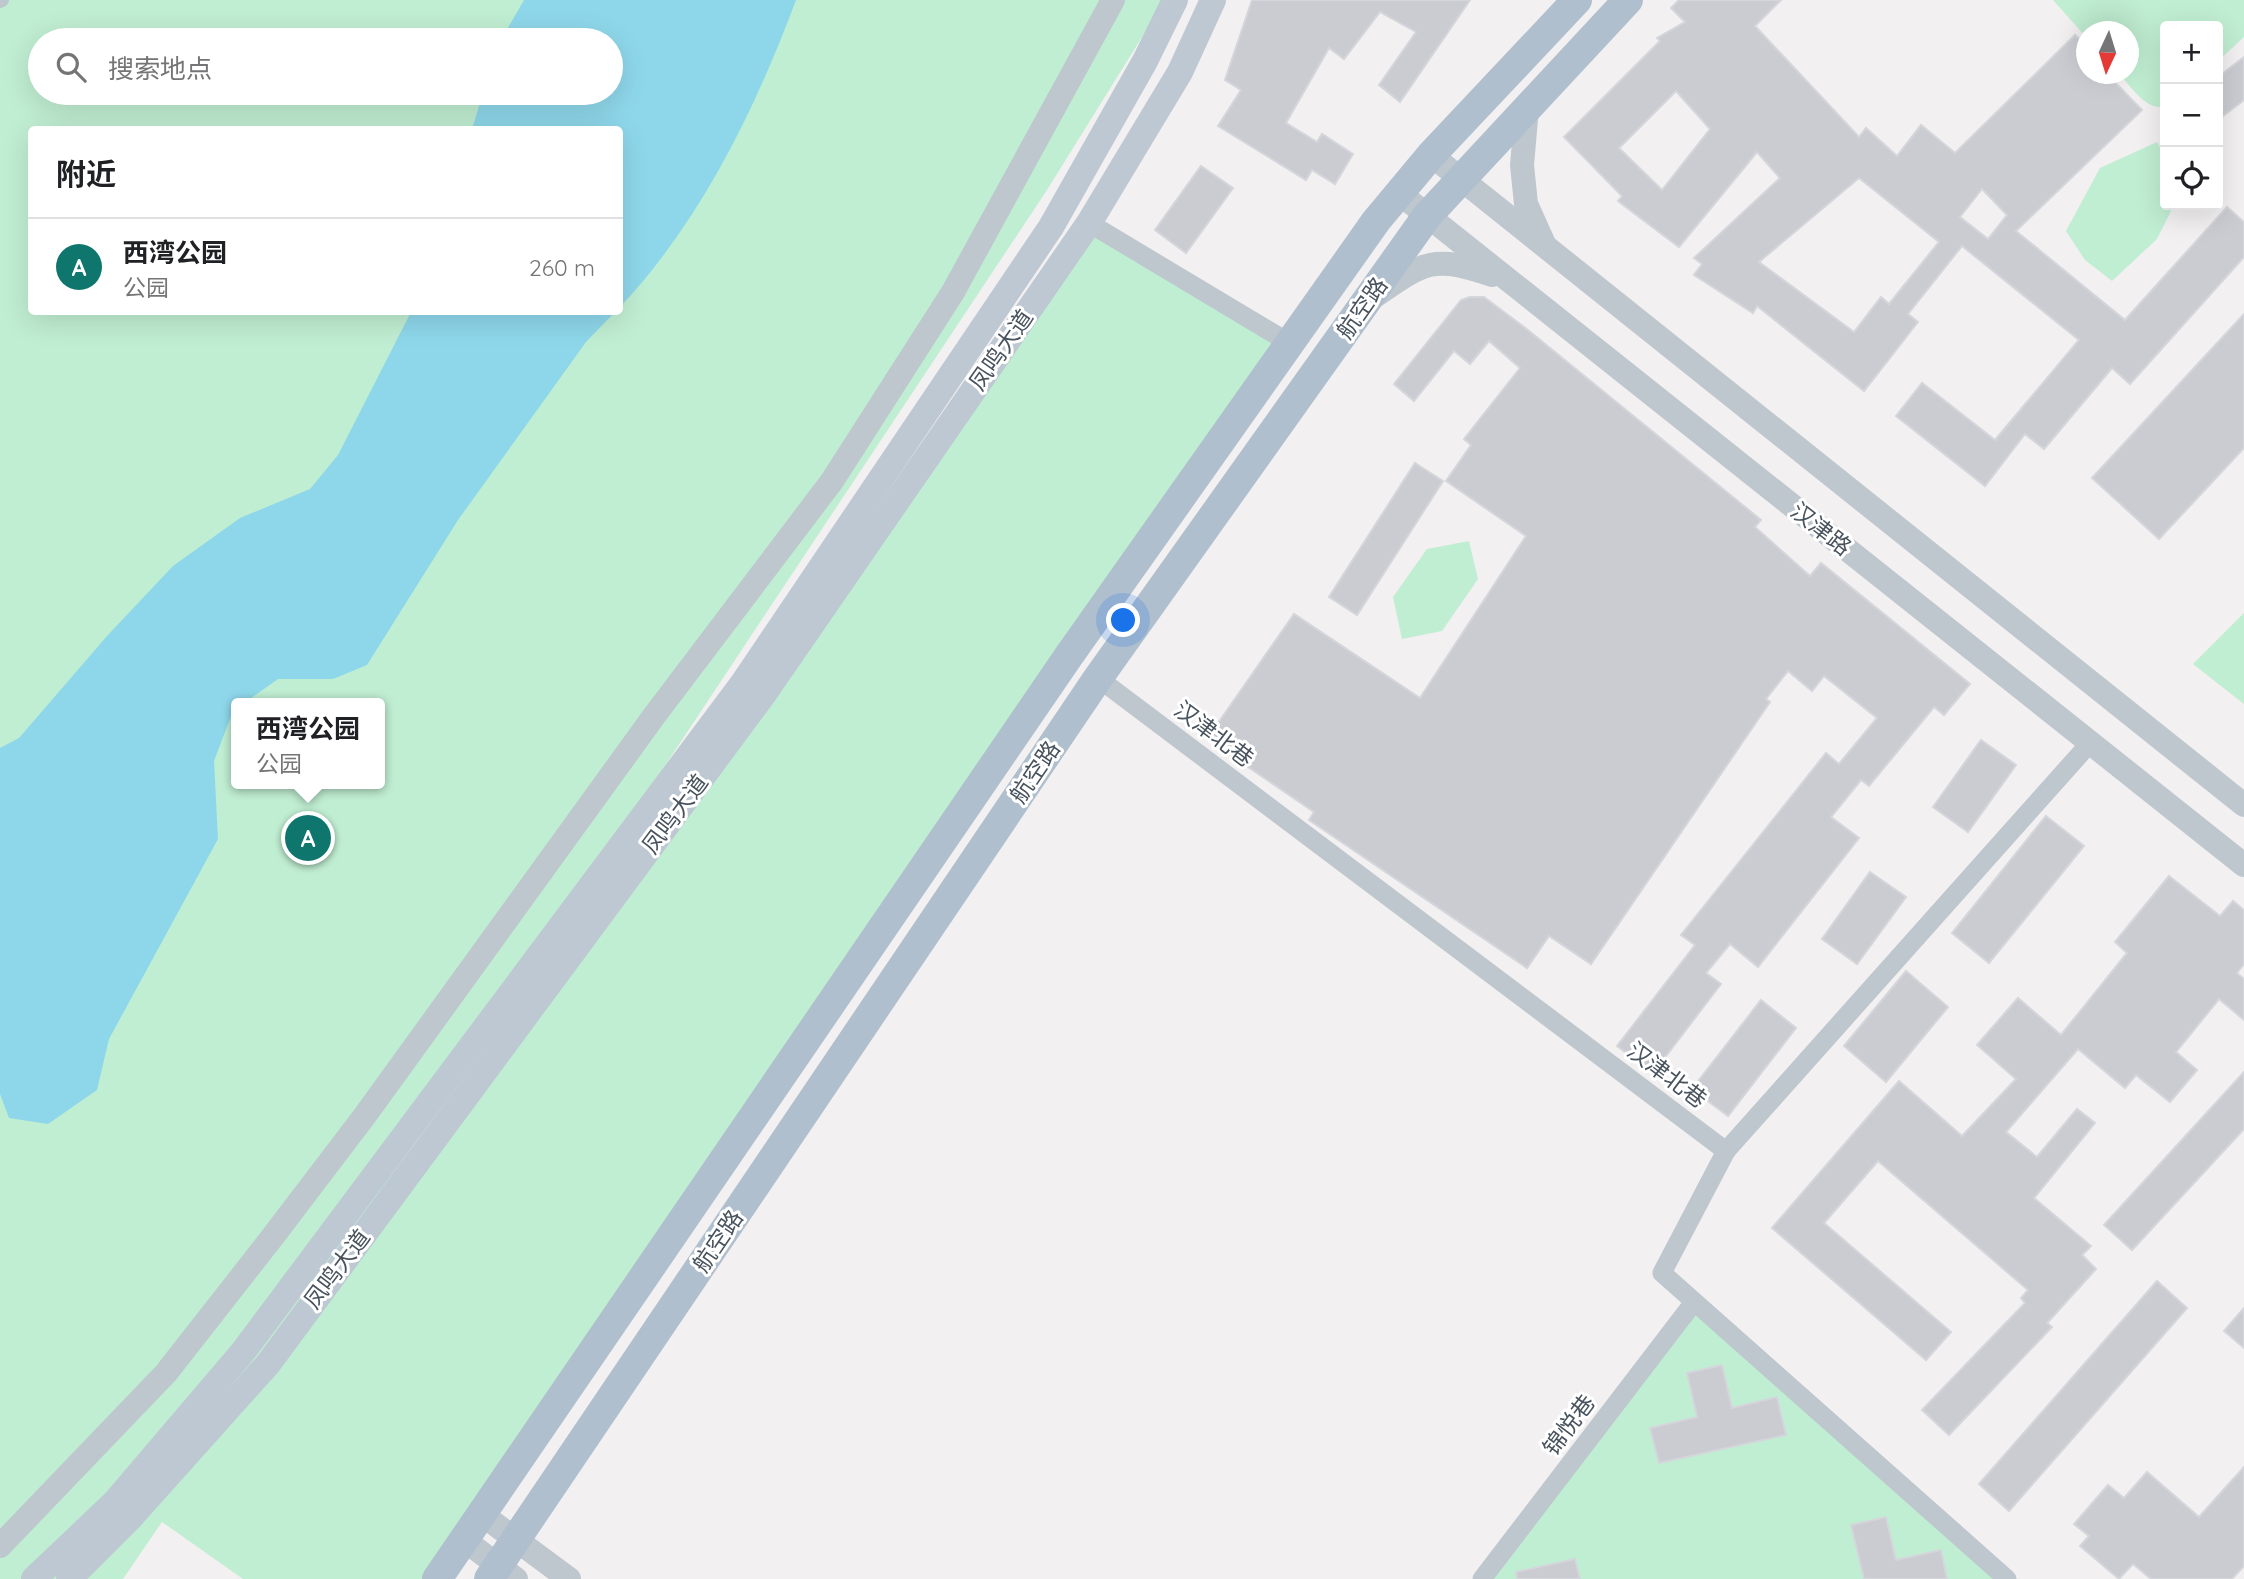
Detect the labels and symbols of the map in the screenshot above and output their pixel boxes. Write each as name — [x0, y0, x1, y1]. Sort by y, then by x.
north arrow — [2076, 21, 2139, 84]
street label: 航空路 — [1330, 271, 1393, 344]
street label: 凤鸣大道 — [962, 304, 1039, 396]
street label: 汉津路 — [1785, 496, 1857, 561]
your location — [1106, 603, 1140, 637]
street label: 汉津北巷 — [1169, 694, 1260, 773]
street label: 航空路 — [1003, 735, 1066, 808]
street label: 凤鸣大道 — [635, 768, 714, 859]
pin: A — [285, 812, 331, 864]
street label: 汉津北巷 — [1622, 1035, 1713, 1114]
street label: 航空路 — [686, 1204, 749, 1277]
street label: 凤鸣大道 — [297, 1223, 376, 1314]
street label: 锦悦巷 — [1536, 1388, 1601, 1461]

